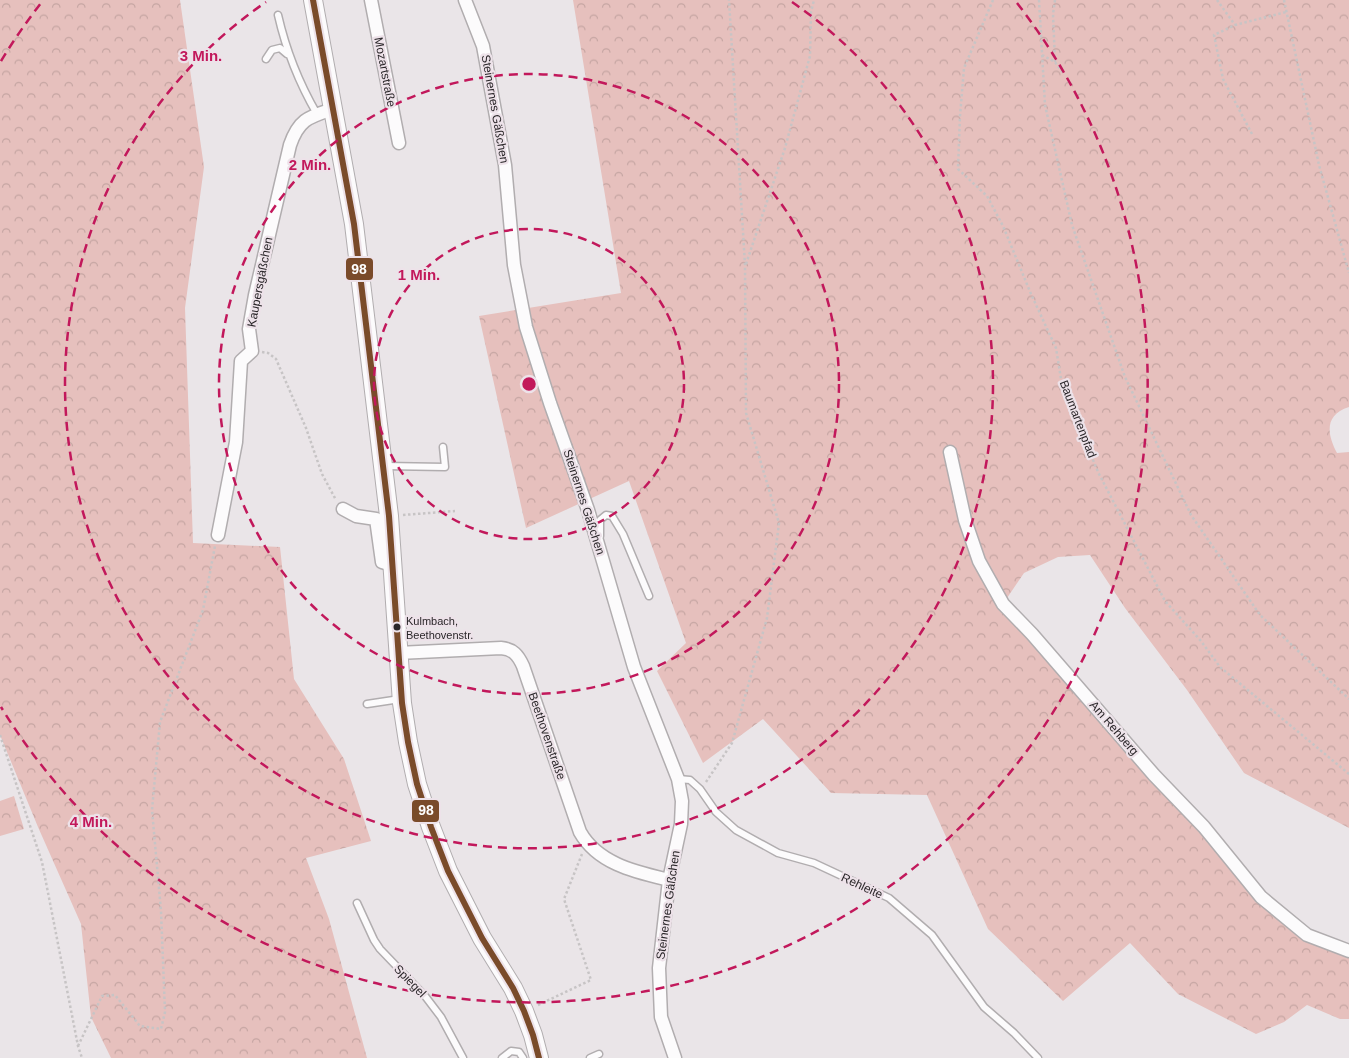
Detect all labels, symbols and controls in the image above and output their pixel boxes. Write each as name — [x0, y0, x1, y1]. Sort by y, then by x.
street label: Mozartstraße — [371, 36, 399, 108]
text: 3 Min. — [180, 47, 222, 64]
street label: Steinernes Gäßchen — [479, 54, 511, 164]
text: 2 Min. — [289, 156, 331, 173]
street label: Kaupersgäßchen — [244, 236, 276, 328]
line badge: 98 — [345, 257, 374, 281]
text: 98 — [351, 261, 367, 277]
text: 1 Min. — [398, 266, 440, 283]
centre of rings — [520, 375, 538, 393]
street label: Baumartenpfad — [1057, 378, 1099, 460]
street label: Steinernes Gäßchen — [560, 447, 608, 557]
place label: Kulmbach, Beethovenstr. — [406, 615, 473, 641]
marker: Kulmbach, Beethovenstr. — [392, 622, 402, 632]
street label: Beethovenstraße — [526, 691, 569, 782]
street label: Am Rehberg — [1087, 698, 1141, 758]
line badge: 98 — [411, 799, 440, 823]
text: 98 — [418, 802, 434, 818]
text: 4 Min. — [70, 813, 112, 830]
street label: Steinernes Gäßchen — [653, 850, 683, 960]
street label: Rehleite — [839, 870, 885, 902]
street label: Spiegel — [391, 962, 429, 1000]

